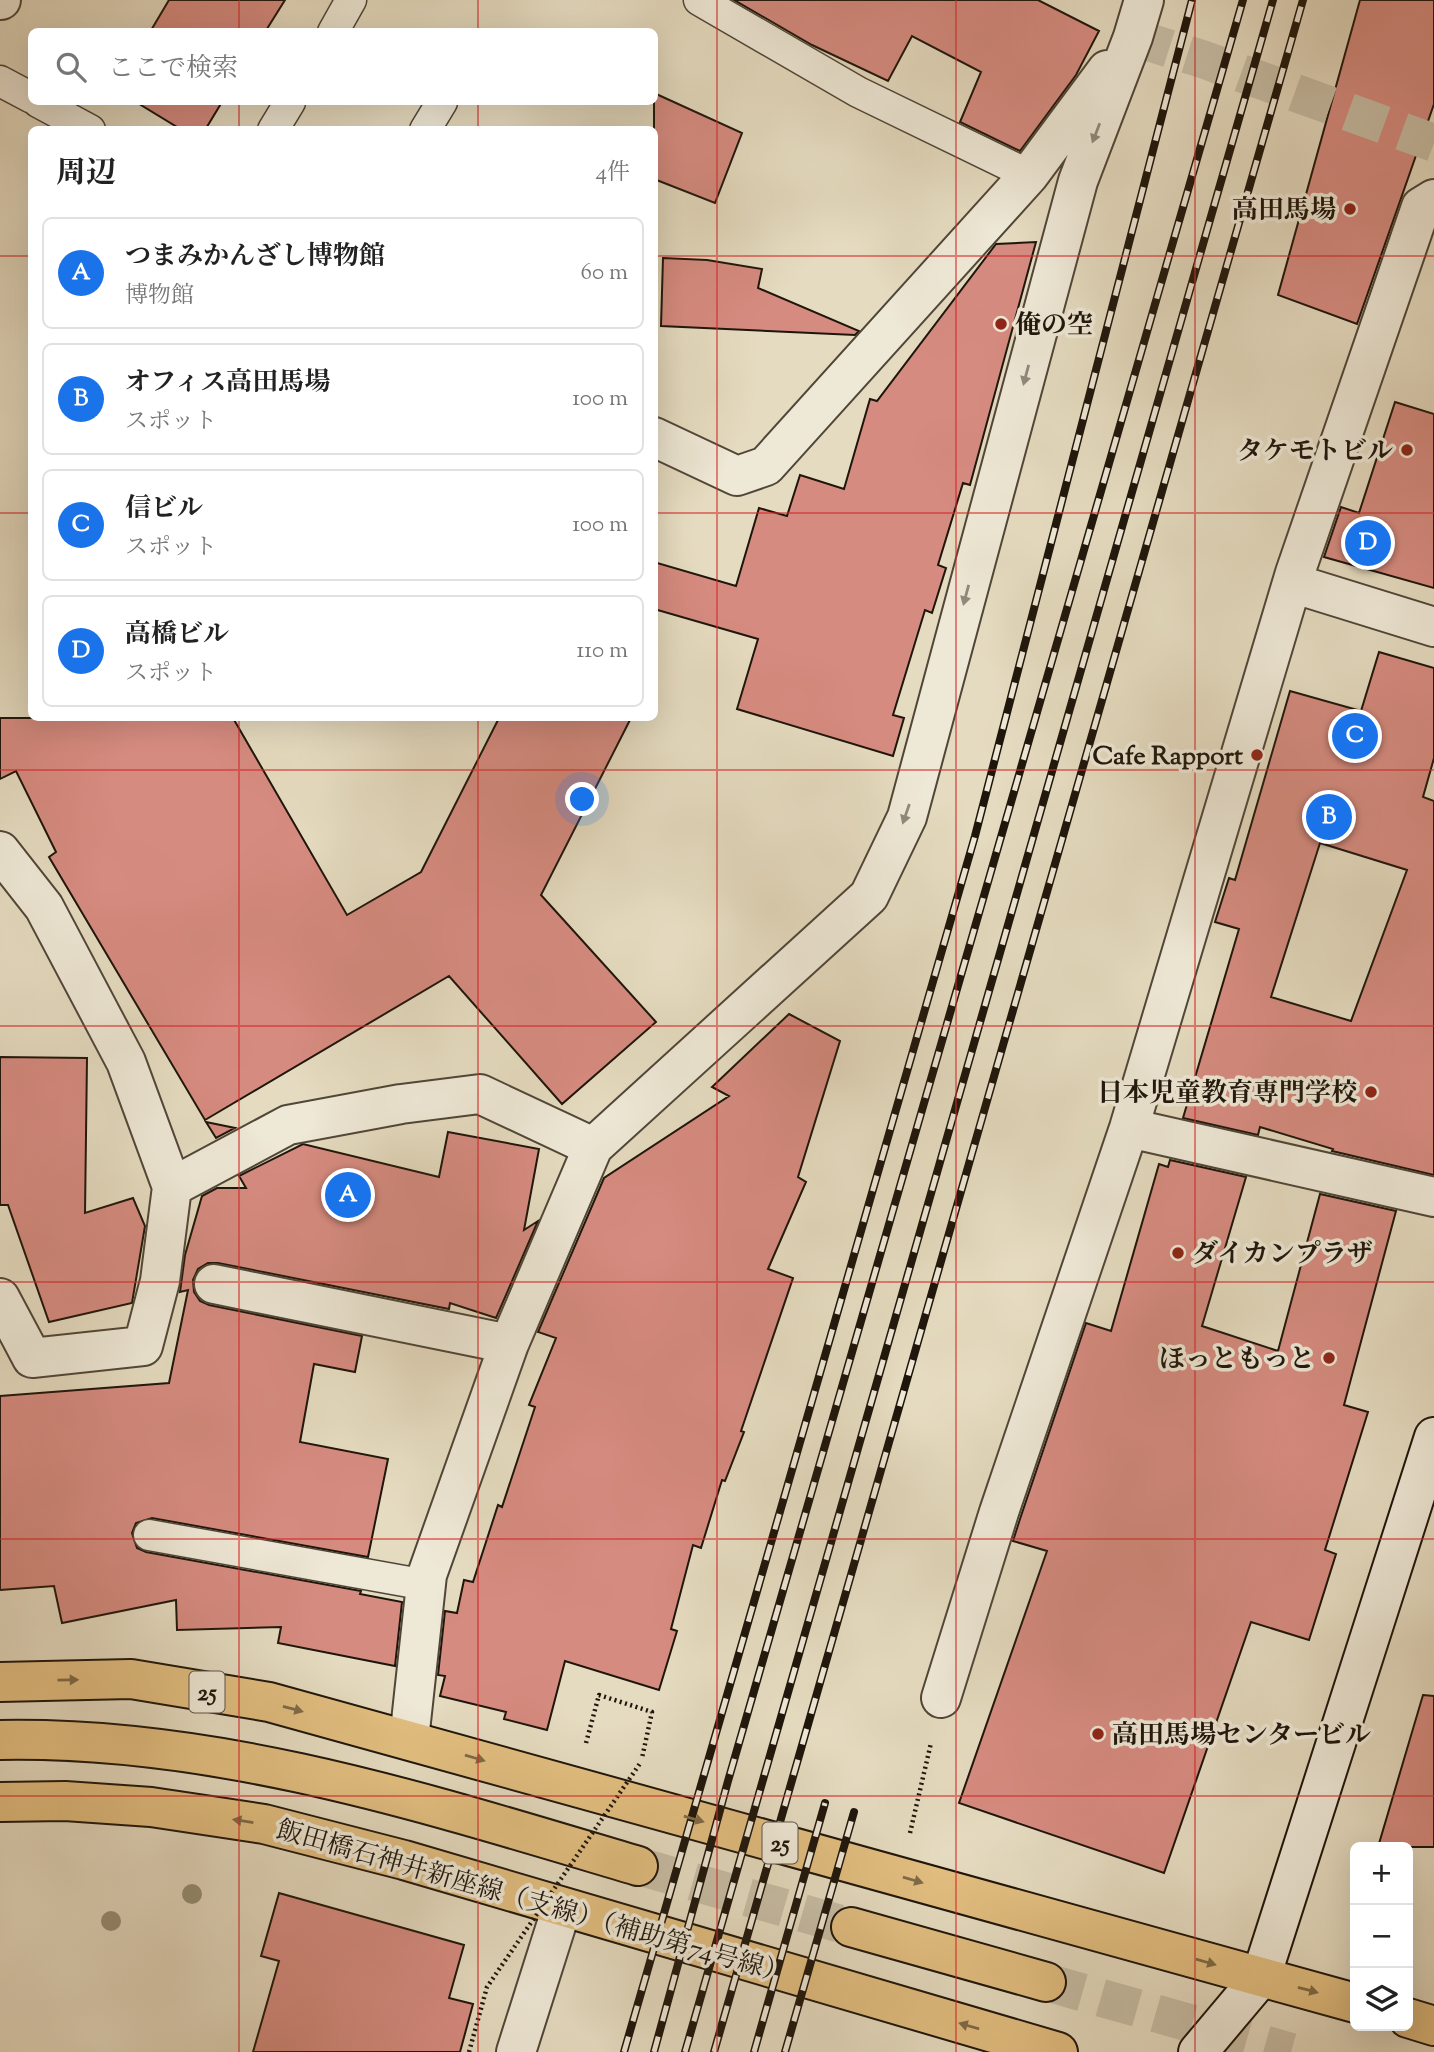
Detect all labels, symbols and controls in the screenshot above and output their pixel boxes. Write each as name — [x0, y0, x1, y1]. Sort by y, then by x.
search box — [28, 28, 658, 105]
icon: search — [52, 48, 90, 86]
text: ここで検索 — [108, 51, 238, 88]
one-way arrow — [1091, 123, 1102, 144]
text: 周辺 — [56, 153, 116, 196]
text: 4件 — [595, 157, 630, 190]
place label: 高田馬場 — [1232, 193, 1336, 230]
marker: 高田馬場 — [1342, 201, 1358, 217]
text: つまみかんざし博物館 — [125, 239, 385, 276]
text: A — [72, 257, 90, 290]
text: 60 m — [580, 257, 628, 290]
text: 博物館 — [125, 280, 194, 313]
place label: 俺の空 — [1015, 308, 1093, 345]
marker: 俺の空 — [993, 316, 1009, 332]
text: オフィス高田馬場 — [125, 365, 330, 402]
one-way arrow — [1020, 365, 1030, 386]
text: B — [74, 383, 88, 416]
text: 100 m — [572, 383, 628, 416]
text: スポット — [125, 406, 217, 439]
place label: タケモトビル — [1237, 434, 1393, 471]
marker: タケモトビル — [1399, 442, 1415, 458]
text: 信ビル — [125, 491, 203, 528]
text: C — [72, 509, 90, 542]
text: 100 m — [572, 509, 628, 542]
pin: D — [1345, 517, 1391, 569]
text: スポット — [125, 532, 217, 565]
one-way arrow — [961, 585, 971, 606]
text: 高橋ビル — [125, 617, 229, 654]
text: D — [72, 635, 90, 668]
text: 110 m — [577, 635, 628, 668]
text: スポット — [125, 658, 217, 691]
pin: C — [1332, 710, 1378, 762]
place label: Cafe Rapport — [1092, 739, 1243, 776]
marker: Cafe Rapport — [1249, 747, 1265, 763]
your location — [565, 782, 599, 816]
pin: B — [1306, 791, 1352, 843]
one-way arrow — [900, 804, 911, 825]
place label: 日本児童教育専門学校 — [1097, 1076, 1357, 1113]
marker: 日本児童教育専門学校 — [1363, 1084, 1379, 1100]
pin: A — [325, 1169, 371, 1221]
place label: ダイカンプラザ — [1192, 1237, 1373, 1274]
marker: ダイカンプラザ — [1170, 1245, 1186, 1261]
place label: ほっともっと — [1159, 1342, 1315, 1379]
marker: ほっともっと — [1321, 1350, 1337, 1366]
road number: 25 — [190, 1672, 224, 1712]
one-way arrow — [57, 1675, 79, 1686]
one-way arrow — [283, 1704, 304, 1714]
place label: 高田馬場センタービル — [1112, 1718, 1371, 1755]
marker: 高田馬場センタービル — [1090, 1726, 1106, 1742]
one-way arrow — [465, 1754, 486, 1764]
street label: 飯田橋石神井新座線（支線）（補助第74号線） — [272, 1812, 793, 1994]
one-way arrow — [683, 1814, 705, 1825]
one-way arrow — [232, 1815, 254, 1826]
road number: 25 — [762, 1822, 798, 1864]
map controls — [1350, 1842, 1413, 2031]
button: + — [1350, 1842, 1413, 1905]
one-way arrow — [903, 1875, 925, 1886]
button: − — [1350, 1905, 1413, 1968]
one-way arrow — [1196, 1957, 1217, 1967]
button: layers — [1350, 1968, 1413, 2031]
one-way arrow — [1297, 1985, 1319, 1996]
one-way arrow — [957, 2020, 979, 2031]

